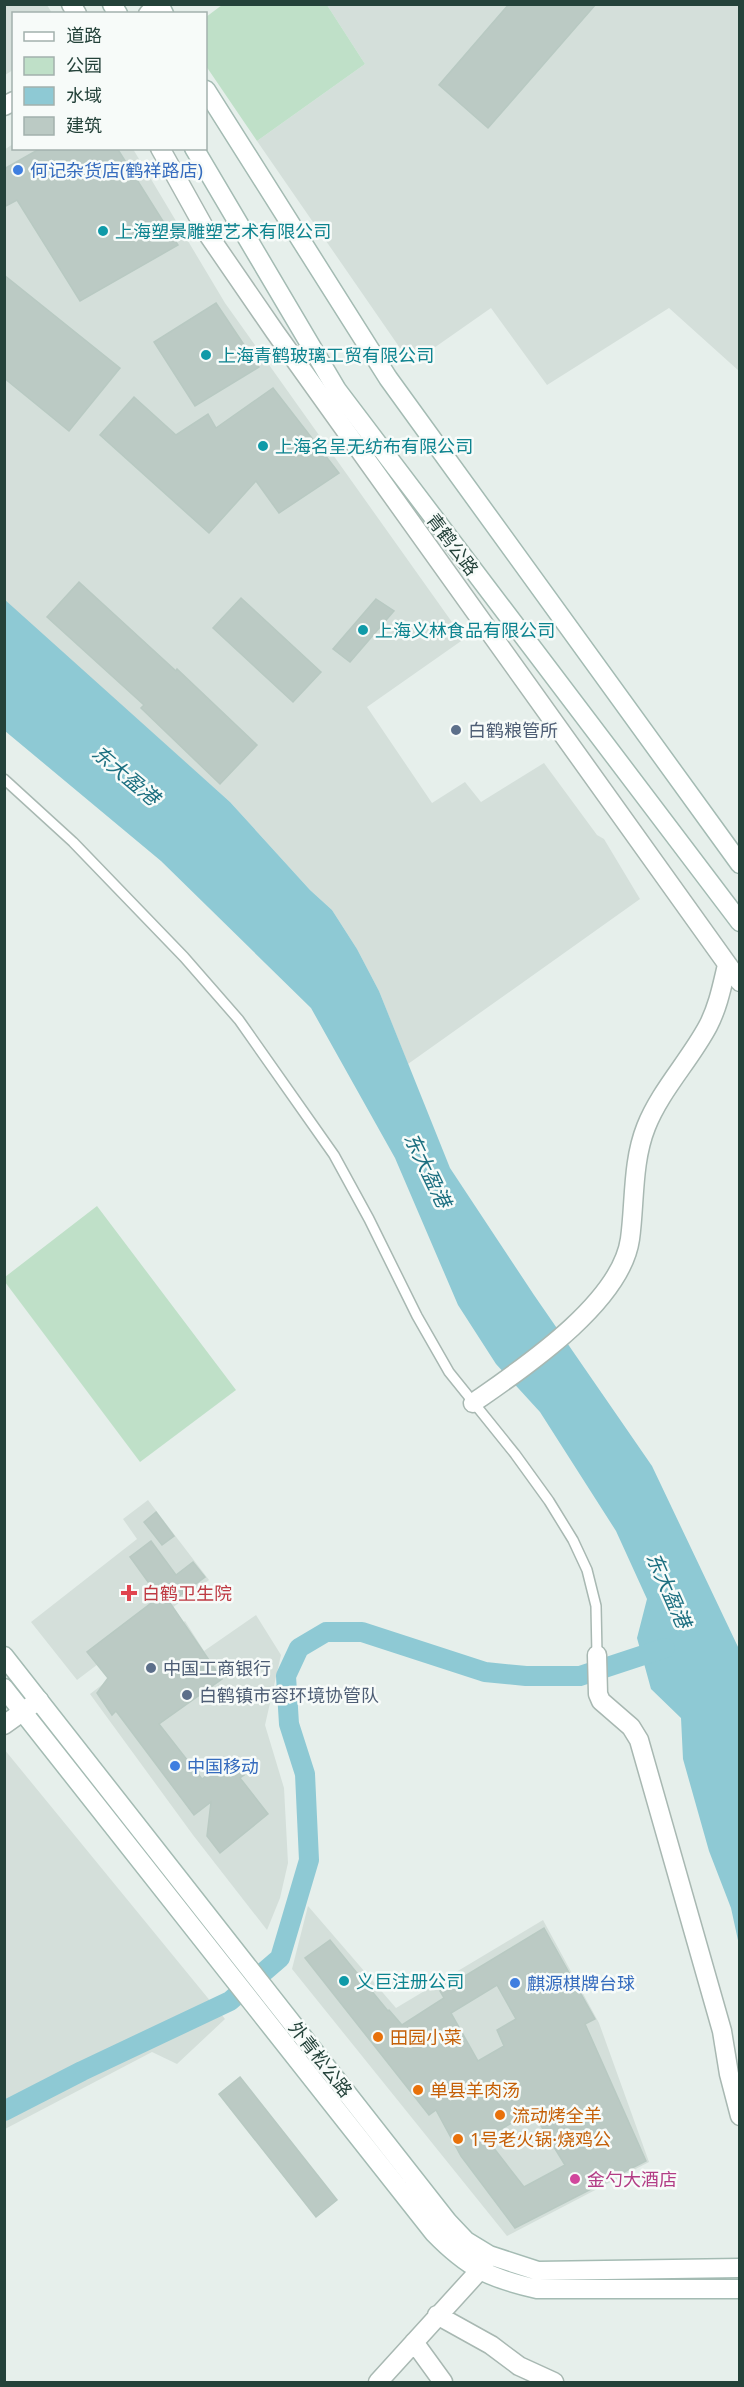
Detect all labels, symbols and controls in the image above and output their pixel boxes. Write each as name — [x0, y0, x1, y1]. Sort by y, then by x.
legend — [12, 12, 207, 150]
text: 道路 — [66, 23, 102, 47]
text: 公园 — [66, 53, 102, 77]
text: 水域 — [66, 83, 102, 107]
text: 建筑 — [66, 113, 102, 137]
place label: 何记杂货店(鹤祥路店) — [30, 158, 203, 182]
marker: 何记杂货店(鹤祥路店) — [11, 163, 25, 177]
place label: 上海塑景雕塑艺术有限公司 — [115, 219, 331, 243]
marker: 上海塑景雕塑艺术有限公司 — [96, 224, 110, 238]
place label: 上海青鹤玻璃工贸有限公司 — [218, 343, 434, 367]
marker: 上海青鹤玻璃工贸有限公司 — [199, 348, 213, 362]
place label: 上海名呈无纺布有限公司 — [275, 434, 473, 458]
marker: 上海名呈无纺布有限公司 — [256, 439, 270, 453]
street label: 青鹤公路 — [422, 508, 484, 580]
place label: 上海义林食品有限公司 — [375, 618, 555, 642]
marker: 上海义林食品有限公司 — [356, 623, 370, 637]
place label: 白鹤粮管所 — [468, 718, 558, 742]
marker: 白鹤粮管所 — [449, 723, 463, 737]
water label: 东大盈港 — [87, 739, 168, 813]
water label: 东大盈港 — [398, 1128, 459, 1215]
water label: 东大盈港 — [640, 1548, 699, 1635]
place label: 白鹤卫生院 — [142, 1581, 232, 1605]
marker: 白鹤卫生院 — [120, 1584, 138, 1602]
place label: 中国工商银行 — [163, 1656, 271, 1680]
marker: 中国工商银行 — [144, 1661, 158, 1675]
place label: 白鹤镇市容环境协管队 — [199, 1683, 379, 1707]
marker: 白鹤镇市容环境协管队 — [180, 1688, 194, 1702]
place label: 中国移动 — [187, 1754, 259, 1778]
marker: 中国移动 — [168, 1759, 182, 1773]
place label: 义巨注册公司 — [356, 1969, 464, 1993]
place label: 麒源棋牌台球 — [527, 1971, 635, 1995]
marker: 义巨注册公司 — [337, 1974, 351, 1988]
marker: 麒源棋牌台球 — [508, 1976, 522, 1990]
street label: 外青松公路 — [284, 2016, 358, 2102]
place label: 田园小菜 — [390, 2025, 462, 2049]
marker: 田园小菜 — [371, 2030, 385, 2044]
place label: 单县羊肉汤 — [430, 2078, 520, 2102]
marker: 单县羊肉汤 — [411, 2083, 425, 2097]
place label: 流动烤全羊 — [512, 2103, 602, 2127]
marker: 流动烤全羊 — [493, 2108, 507, 2122]
place label: 1号老火锅·烧鸡公 — [470, 2127, 611, 2151]
marker: 1号老火锅·烧鸡公 — [451, 2132, 465, 2146]
place label: 金勺大酒店 — [587, 2167, 677, 2191]
marker: 金勺大酒店 — [568, 2172, 582, 2186]

